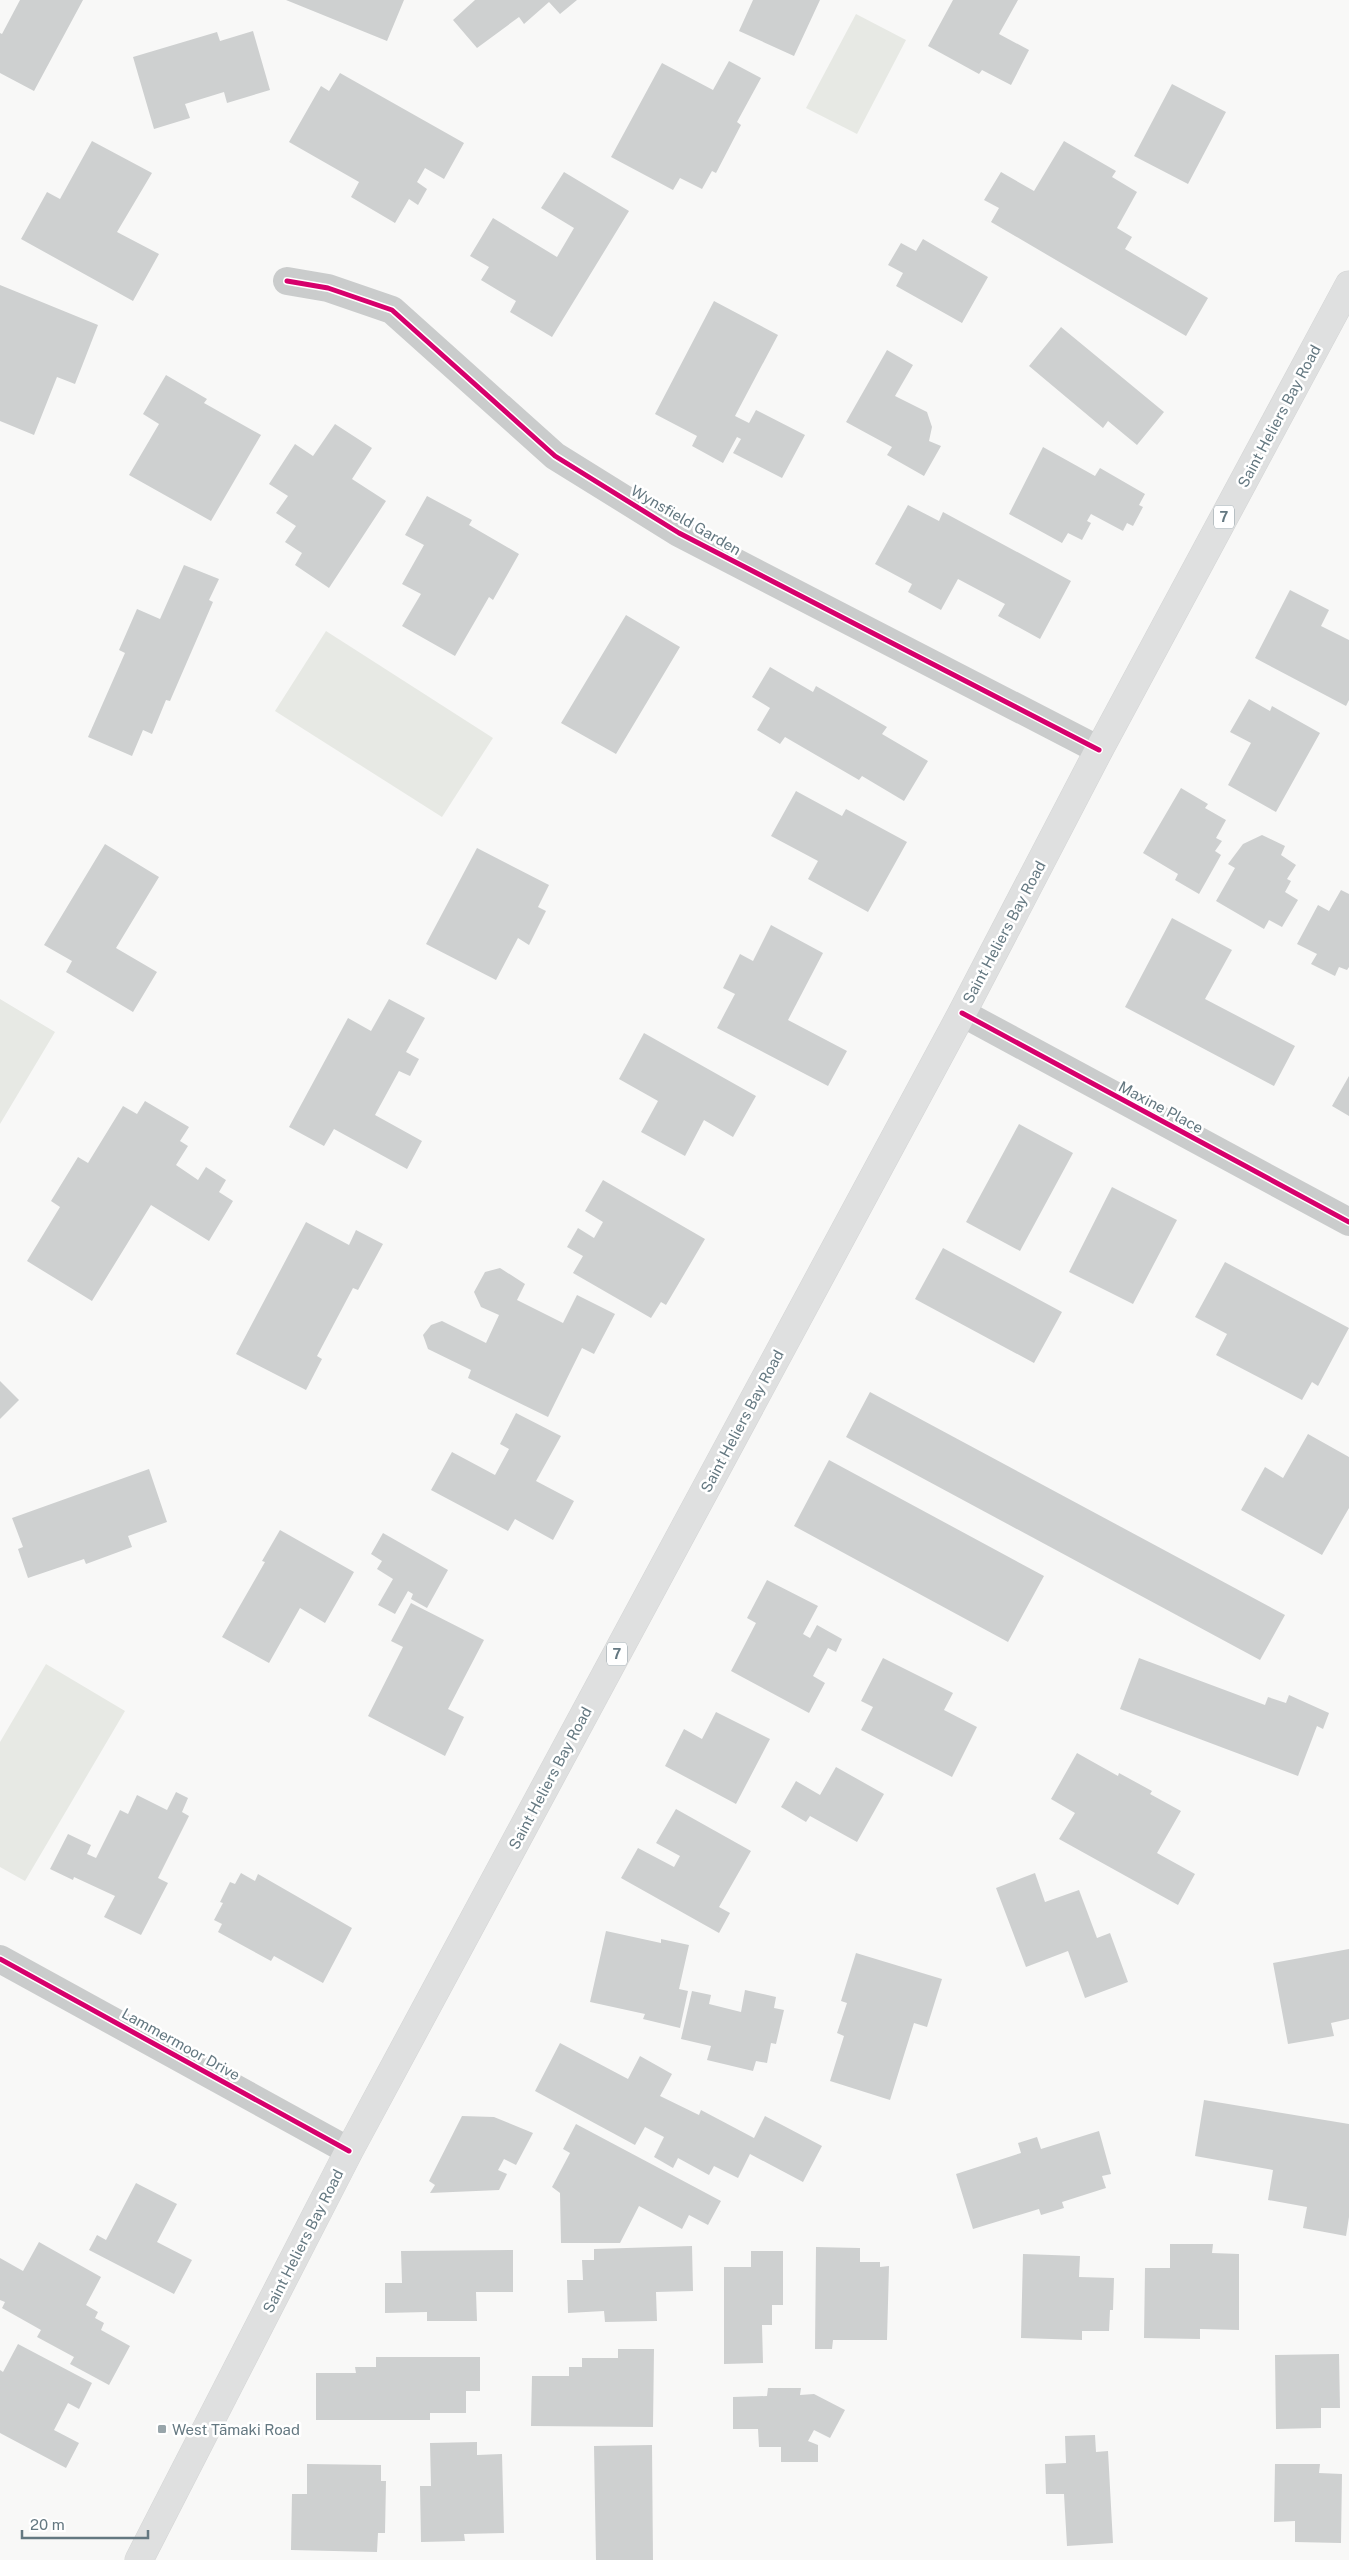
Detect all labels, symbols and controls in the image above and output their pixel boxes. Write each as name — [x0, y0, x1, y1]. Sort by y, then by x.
street label: Saint Heliers Bay Road — [1234, 342, 1324, 490]
street label: Wynsfield Garden — [628, 482, 744, 558]
road number: 7 — [1214, 506, 1234, 528]
street label: Saint Heliers Bay Road — [959, 858, 1049, 1006]
street label: Maxine Place — [1116, 1078, 1206, 1136]
street label: Saint Heliers Bay Road — [697, 1347, 787, 1495]
road number: 7 — [607, 1642, 627, 1666]
street label: Saint Heliers Bay Road — [505, 1704, 595, 1852]
street label: Lammermoor Drive — [119, 2004, 243, 2084]
street label: Saint Heliers Bay Road — [259, 2166, 347, 2316]
place label: West Tāmaki Road — [172, 2421, 300, 2438]
marker: West Tāmaki Road — [156, 2423, 168, 2435]
scale bar — [22, 2508, 149, 2540]
text: 20 m — [30, 2516, 65, 2533]

